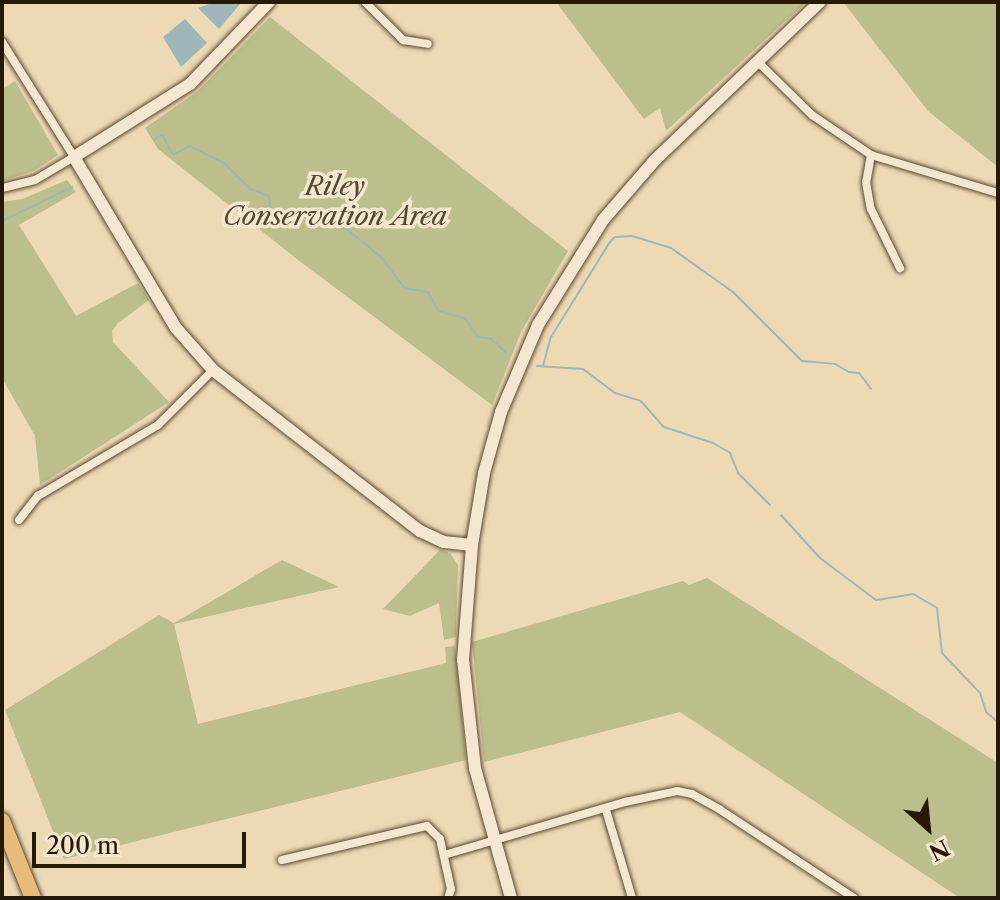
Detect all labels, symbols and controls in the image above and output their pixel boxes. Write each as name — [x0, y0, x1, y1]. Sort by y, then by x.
park label: Riley Conservation Area — [223, 171, 447, 232]
north arrow — [888, 788, 968, 868]
scale bar — [36, 816, 250, 866]
text: 200 m — [46, 831, 119, 860]
text: N — [924, 833, 954, 866]

